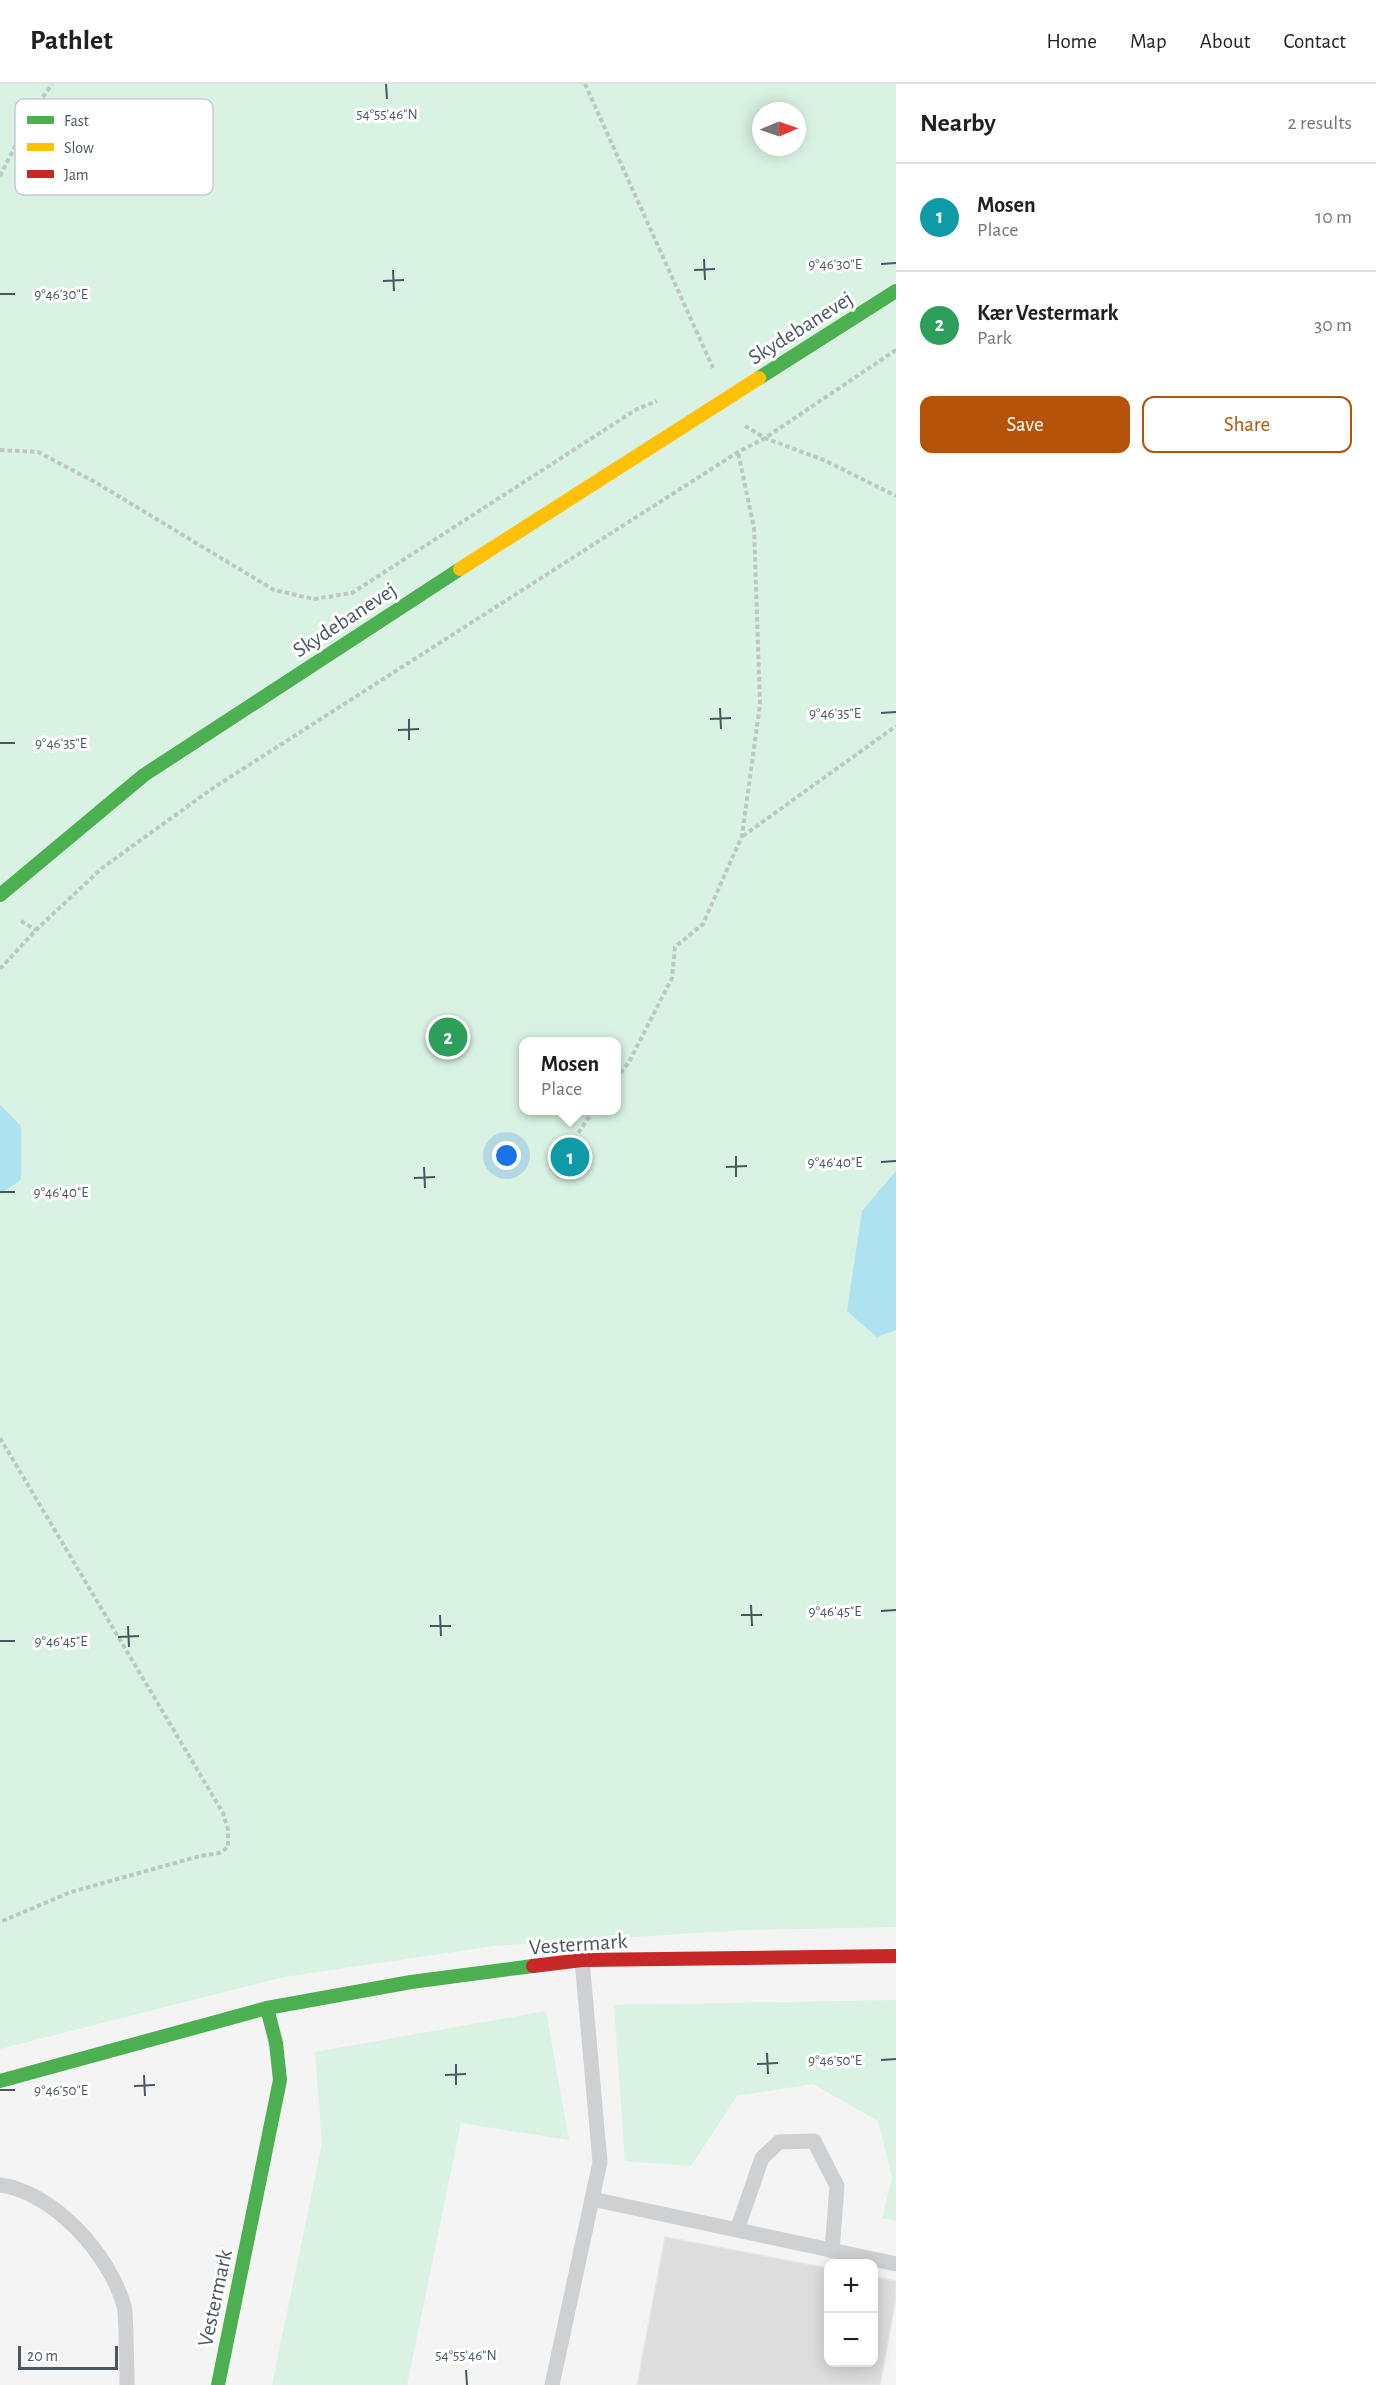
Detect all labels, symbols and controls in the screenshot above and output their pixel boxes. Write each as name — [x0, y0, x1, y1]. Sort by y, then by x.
text: Pathlet — [30, 27, 113, 55]
text: Home — [1046, 31, 1097, 52]
text: Map — [1130, 31, 1167, 52]
text: About — [1200, 31, 1250, 52]
text: Contact — [1283, 31, 1346, 52]
legend — [15, 99, 213, 195]
north arrow — [752, 102, 806, 156]
text: 54°55'46"N — [356, 107, 418, 122]
text: Nearby — [920, 110, 996, 136]
text: Fast — [64, 113, 89, 129]
text: 2 results — [1288, 113, 1352, 133]
text: Slow — [64, 140, 94, 156]
text: Jam — [64, 167, 89, 183]
text: Mosen — [977, 194, 1036, 216]
text: 1 — [936, 207, 943, 227]
text: 10 m — [1315, 207, 1352, 227]
text: Place — [977, 220, 1018, 240]
text: 9°46'30"E — [808, 257, 862, 272]
text: 9°46'30"E — [34, 287, 88, 302]
street label: Skydebanevej — [744, 287, 857, 369]
text: Kær Vestermark — [977, 302, 1118, 324]
text: 2 — [935, 315, 944, 335]
text: 30 m — [1314, 315, 1352, 335]
text: Park — [977, 328, 1012, 348]
button: Save — [920, 396, 1130, 453]
button: Share — [1142, 396, 1352, 453]
street label: Skydebanevej — [289, 578, 400, 661]
text: 9°46'35"E — [809, 706, 861, 721]
text: 9°46'35"E — [35, 736, 87, 751]
pin: 2 — [428, 1014, 468, 1060]
popup — [519, 1037, 621, 1115]
text: Mosen — [541, 1053, 599, 1075]
text: Place — [541, 1079, 582, 1099]
pin: 1 — [550, 1134, 590, 1180]
your location — [492, 1141, 521, 1170]
text: 9°46'40"E — [808, 1155, 862, 1170]
text: 9°46'40"E — [34, 1185, 88, 1200]
text: 9°46'45"E — [808, 1604, 862, 1619]
text: 9°46'45"E — [34, 1634, 88, 1649]
street label: Vestermark — [528, 1930, 628, 1958]
text: 9°46'50"E — [808, 2053, 862, 2068]
text: 9°46'50"E — [34, 2083, 88, 2098]
street label: Vestermark — [194, 2248, 236, 2349]
map controls — [824, 2259, 878, 2367]
button: + — [824, 2259, 878, 2313]
button: − — [824, 2313, 878, 2367]
scale bar — [18, 2343, 118, 2370]
text: 20 m — [27, 2348, 58, 2364]
text: 54°55'46"N — [435, 2348, 497, 2363]

